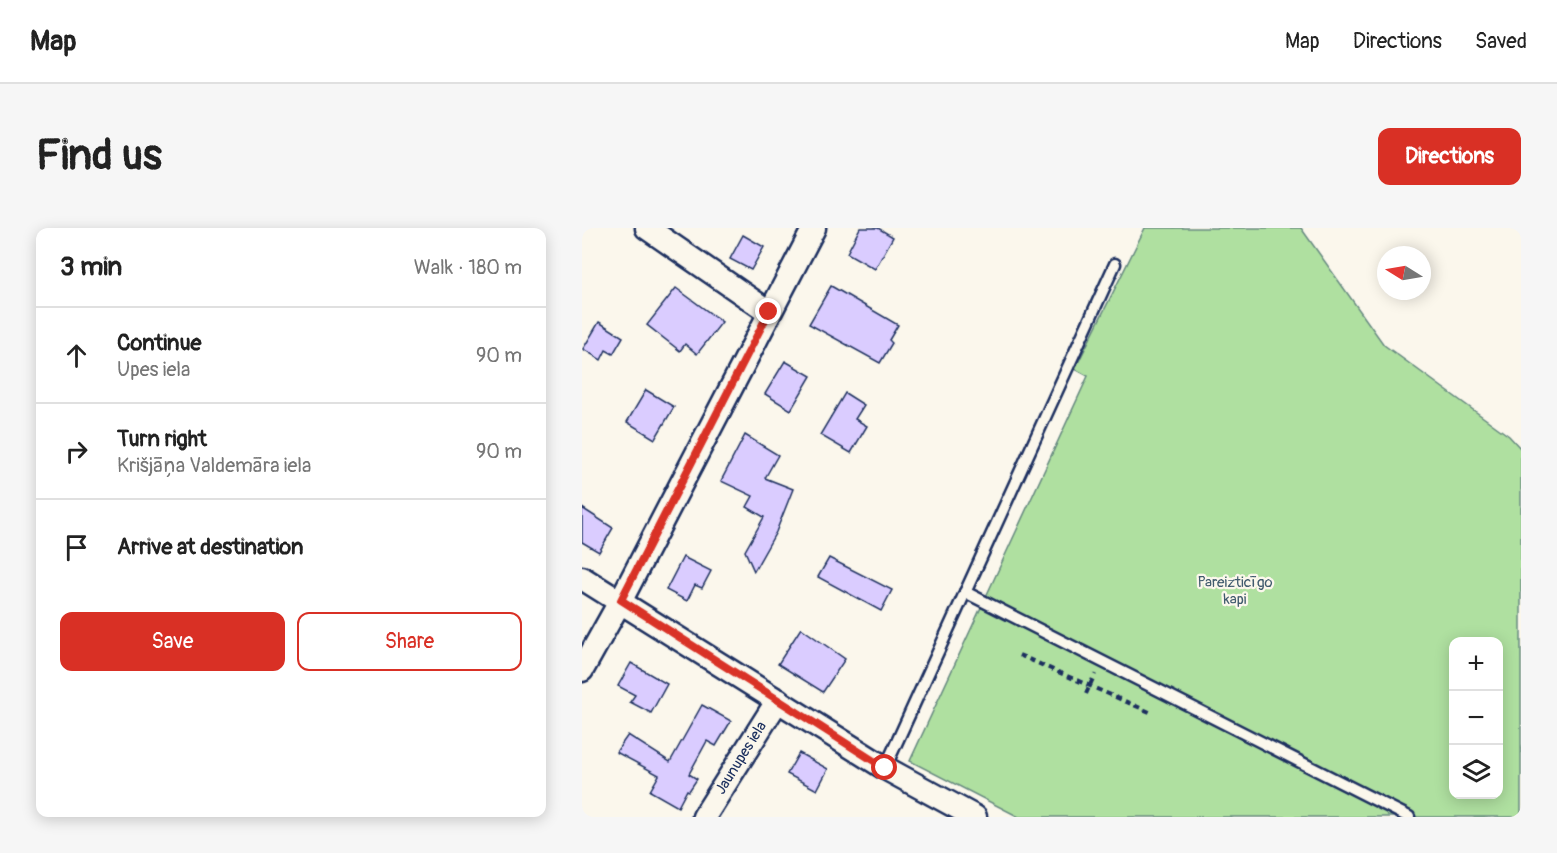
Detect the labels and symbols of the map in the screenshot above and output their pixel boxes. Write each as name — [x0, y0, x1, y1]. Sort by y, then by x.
north arrow — [1377, 246, 1431, 300]
route end — [755, 298, 781, 324]
park label: Pareizticīgo kapi — [1197, 573, 1273, 609]
street label: Jaunupes iela — [711, 718, 771, 798]
route start — [871, 754, 897, 780]

